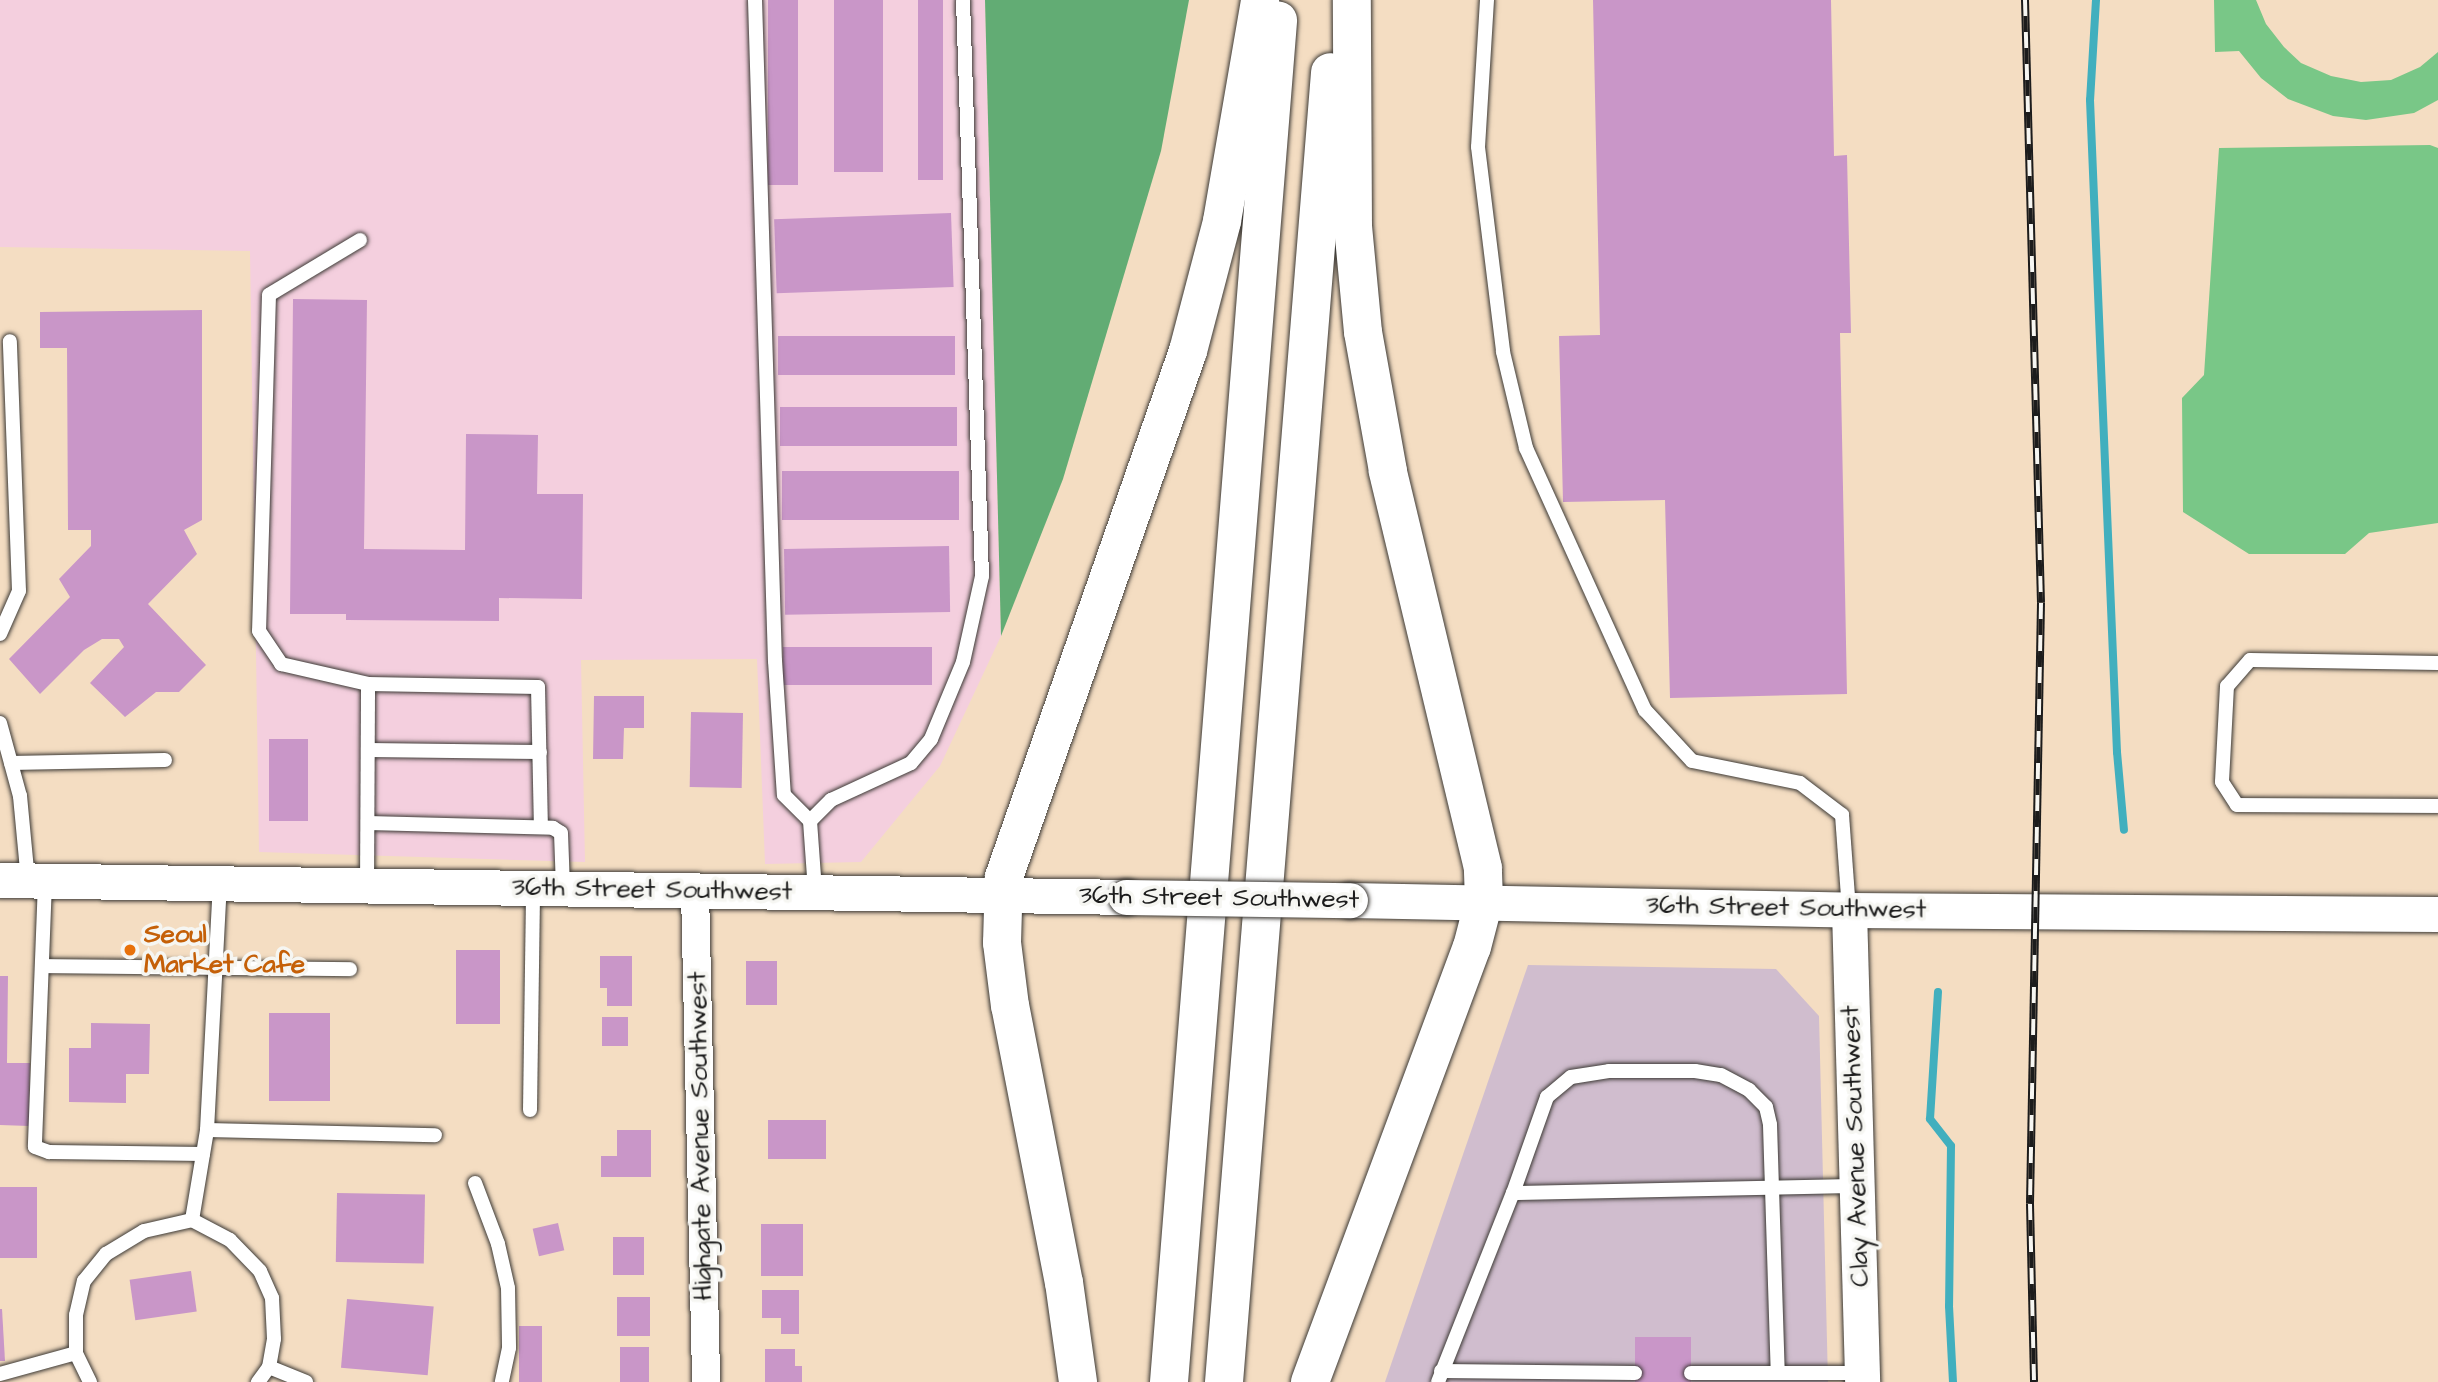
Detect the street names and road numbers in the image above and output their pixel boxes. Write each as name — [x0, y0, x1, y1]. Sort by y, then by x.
street label: 36th Street Southwest — [511, 872, 793, 908]
street label: 36th Street Southwest — [1078, 880, 1360, 916]
street label: 36th Street Southwest — [1645, 890, 1927, 926]
street label: Highgate Avenue Southwest — [683, 971, 719, 1301]
street label: Clay Avenue Southwest — [1835, 1005, 1877, 1287]

